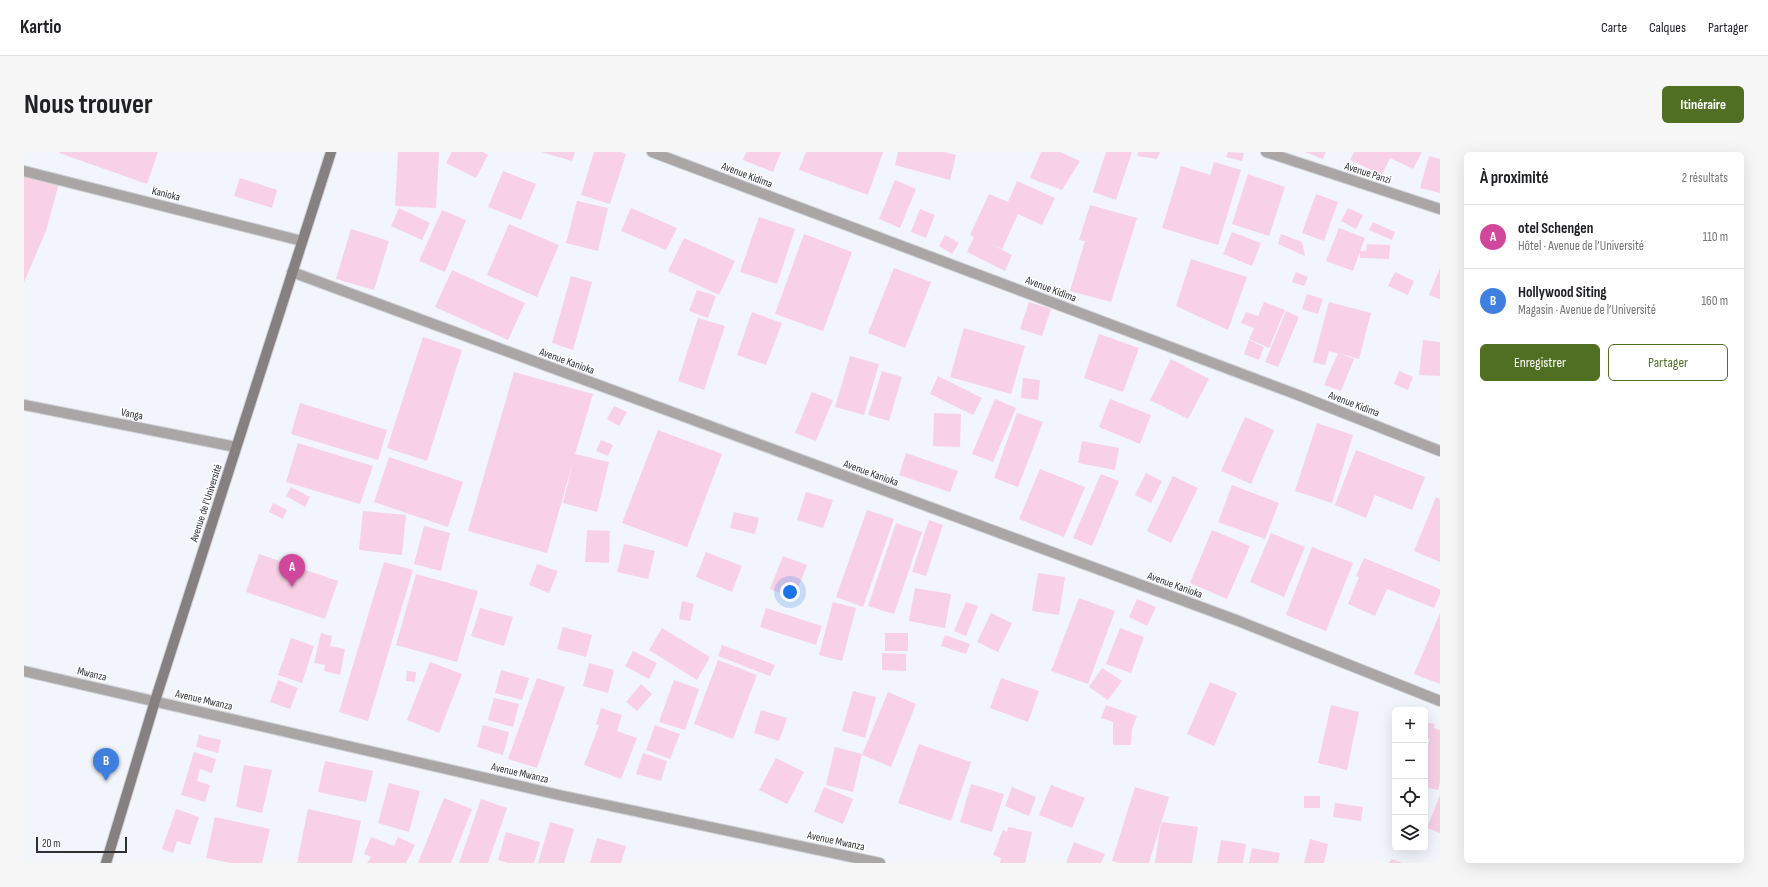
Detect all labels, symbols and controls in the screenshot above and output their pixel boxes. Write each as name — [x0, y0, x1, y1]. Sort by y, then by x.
text: Kartio — [20, 16, 62, 39]
text: Carte — [1601, 19, 1627, 36]
text: Calques — [1649, 19, 1686, 36]
text: Partager — [1708, 19, 1748, 36]
button: Itinéraire — [1662, 86, 1744, 123]
text: Nous trouver — [24, 88, 153, 121]
street label: Avenue Kidima — [719, 159, 774, 191]
street label: Avenue Panzi — [1342, 159, 1393, 187]
text: À proximité — [1480, 168, 1548, 188]
text: 2 résultats — [1682, 170, 1728, 186]
street label: Kanioka — [150, 184, 182, 204]
text: otel Schengen — [1518, 219, 1593, 238]
text: A — [1490, 229, 1496, 245]
text: 110 m — [1703, 229, 1728, 245]
text: Hôtel · Avenue de l’Université — [1518, 238, 1644, 254]
street label: Avenue Kidima — [1023, 273, 1078, 305]
text: Hollywood Siting — [1518, 283, 1607, 302]
text: B — [1490, 293, 1496, 309]
text: 160 m — [1702, 293, 1728, 309]
text: Magasin · Avenue de l’Université — [1518, 302, 1656, 318]
button: Enregistrer — [1480, 344, 1600, 381]
button: Partager — [1608, 344, 1728, 381]
street label: Avenue Kanioka — [537, 345, 596, 377]
street label: Avenue Kidima — [1326, 388, 1381, 420]
street label: Vanga — [120, 406, 144, 422]
street label: Avenue Kanioka — [841, 457, 900, 489]
street label: Avenue de l’Université — [187, 462, 225, 544]
pin: A — [279, 554, 305, 587]
street label: Avenue Kanioka — [1145, 569, 1204, 601]
your location — [780, 582, 800, 602]
street label: Mwanza — [76, 664, 108, 684]
street label: Avenue Mwanza — [173, 687, 234, 713]
map controls — [1392, 707, 1428, 851]
button: + — [1392, 707, 1428, 743]
button: − — [1392, 743, 1428, 779]
pin: B — [93, 748, 119, 781]
street label: Avenue Mwanza — [489, 760, 550, 786]
button: locate — [1392, 779, 1428, 815]
button: layers — [1392, 815, 1428, 851]
street label: Avenue Mwanza — [805, 828, 866, 853]
scale bar — [36, 835, 127, 854]
text: 20 m — [42, 837, 60, 850]

